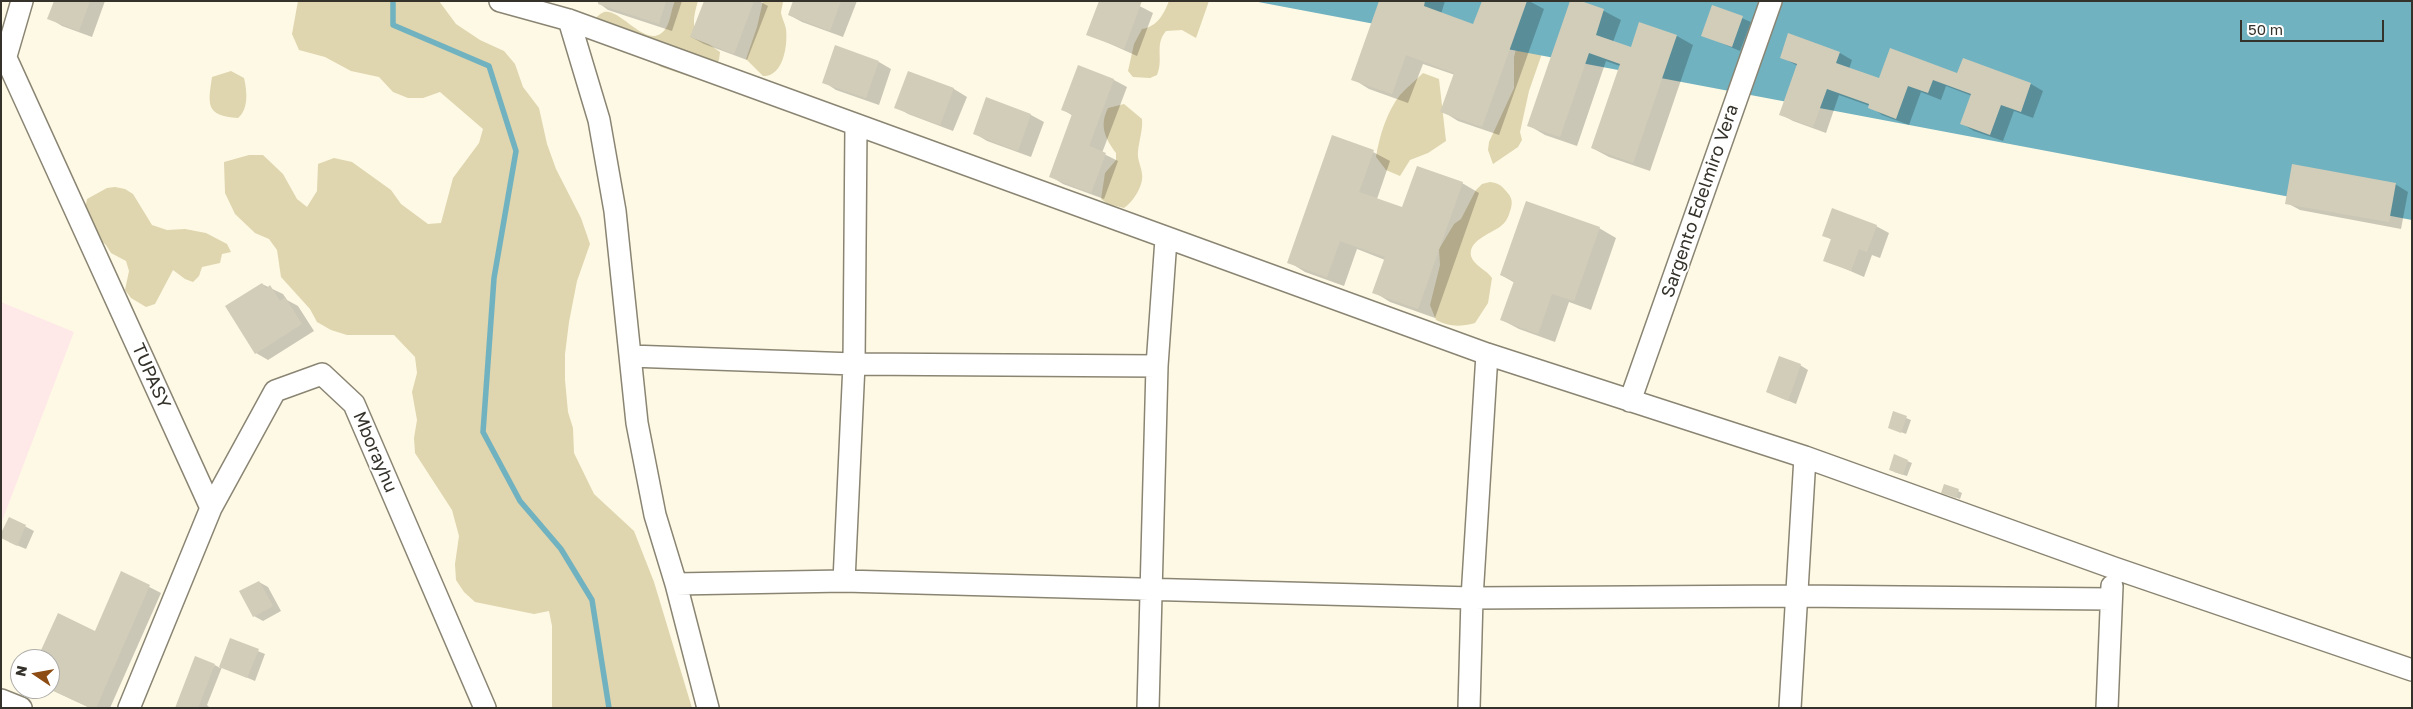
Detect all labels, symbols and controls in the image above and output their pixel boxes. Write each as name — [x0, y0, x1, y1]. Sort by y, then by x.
scale bar — [2243, 10, 2387, 42]
text: 50 m — [2248, 20, 2283, 38]
street label: Sargento Edelmiro Vera — [1657, 102, 1743, 300]
street label: TUPASY — [127, 340, 175, 412]
street label: Mborayhu — [348, 408, 402, 496]
north arrow — [10, 649, 60, 699]
text: N — [11, 664, 30, 678]

